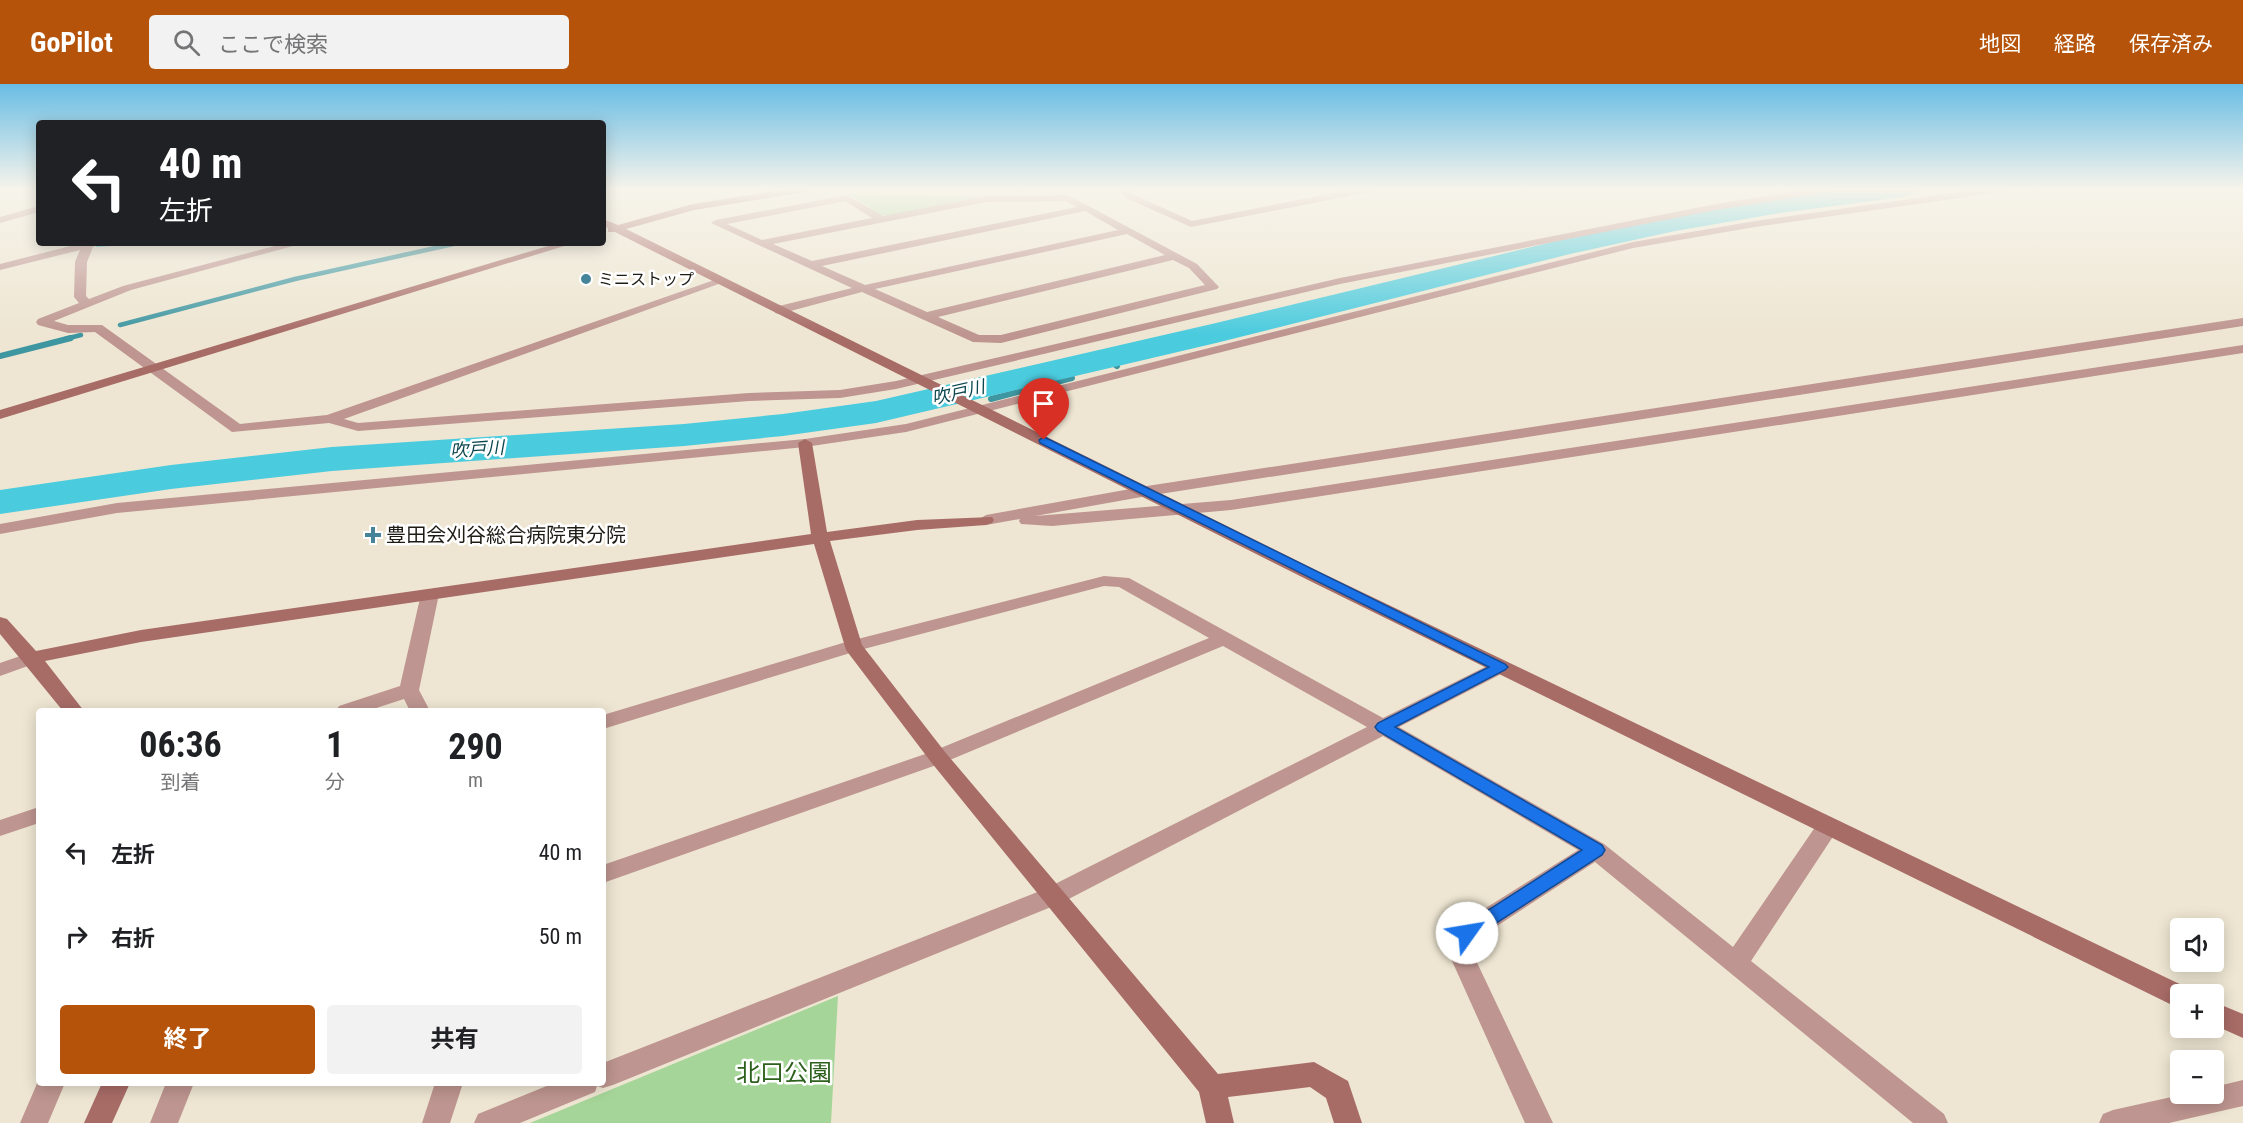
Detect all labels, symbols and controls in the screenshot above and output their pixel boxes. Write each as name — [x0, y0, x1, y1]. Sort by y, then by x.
search box — [149, 15, 569, 69]
text: GoPilot — [30, 26, 113, 59]
icon: search — [170, 26, 203, 59]
text: ここで検索 — [218, 32, 328, 57]
text: 地図 — [1979, 32, 2021, 56]
text: 経路 — [2054, 32, 2096, 56]
text: 保存済み — [2129, 32, 2213, 56]
text: 40 m — [159, 139, 242, 188]
icon: left — [60, 144, 138, 222]
text: 左折 — [159, 195, 213, 227]
place label: ミニストップ — [598, 270, 694, 289]
marker: ミニストップ — [579, 272, 593, 286]
water label: 吹戸川 — [929, 375, 989, 408]
pin — [1018, 378, 1069, 440]
icon: arrive — [1027, 387, 1060, 420]
water label: 吹戸川 — [449, 437, 507, 461]
place label: 豊田会刈谷総合病院東分院 — [386, 523, 626, 547]
marker: 豊田会刈谷総合病院東分院 — [364, 526, 382, 544]
text: 06:36 — [139, 724, 222, 766]
text: 1 — [326, 724, 344, 766]
text: 290 — [448, 726, 503, 768]
text: m — [468, 768, 483, 792]
text: 到着 — [161, 770, 201, 794]
text: 分 — [325, 770, 345, 794]
icon: left — [60, 836, 93, 869]
text: 40 m — [539, 840, 582, 865]
text: 左折 — [111, 842, 155, 867]
position arrow — [1435, 901, 1499, 965]
map controls — [2170, 918, 2224, 1104]
button: sound — [2170, 918, 2224, 972]
icon: right — [60, 920, 93, 953]
text: 50 m — [539, 924, 582, 949]
text: 右折 — [111, 926, 155, 951]
button: + — [2170, 984, 2224, 1038]
button: 終了 — [60, 1005, 315, 1074]
button: 共有 — [327, 1005, 582, 1074]
button: − — [2170, 1050, 2224, 1104]
park label: 北口公園 — [736, 1059, 832, 1087]

